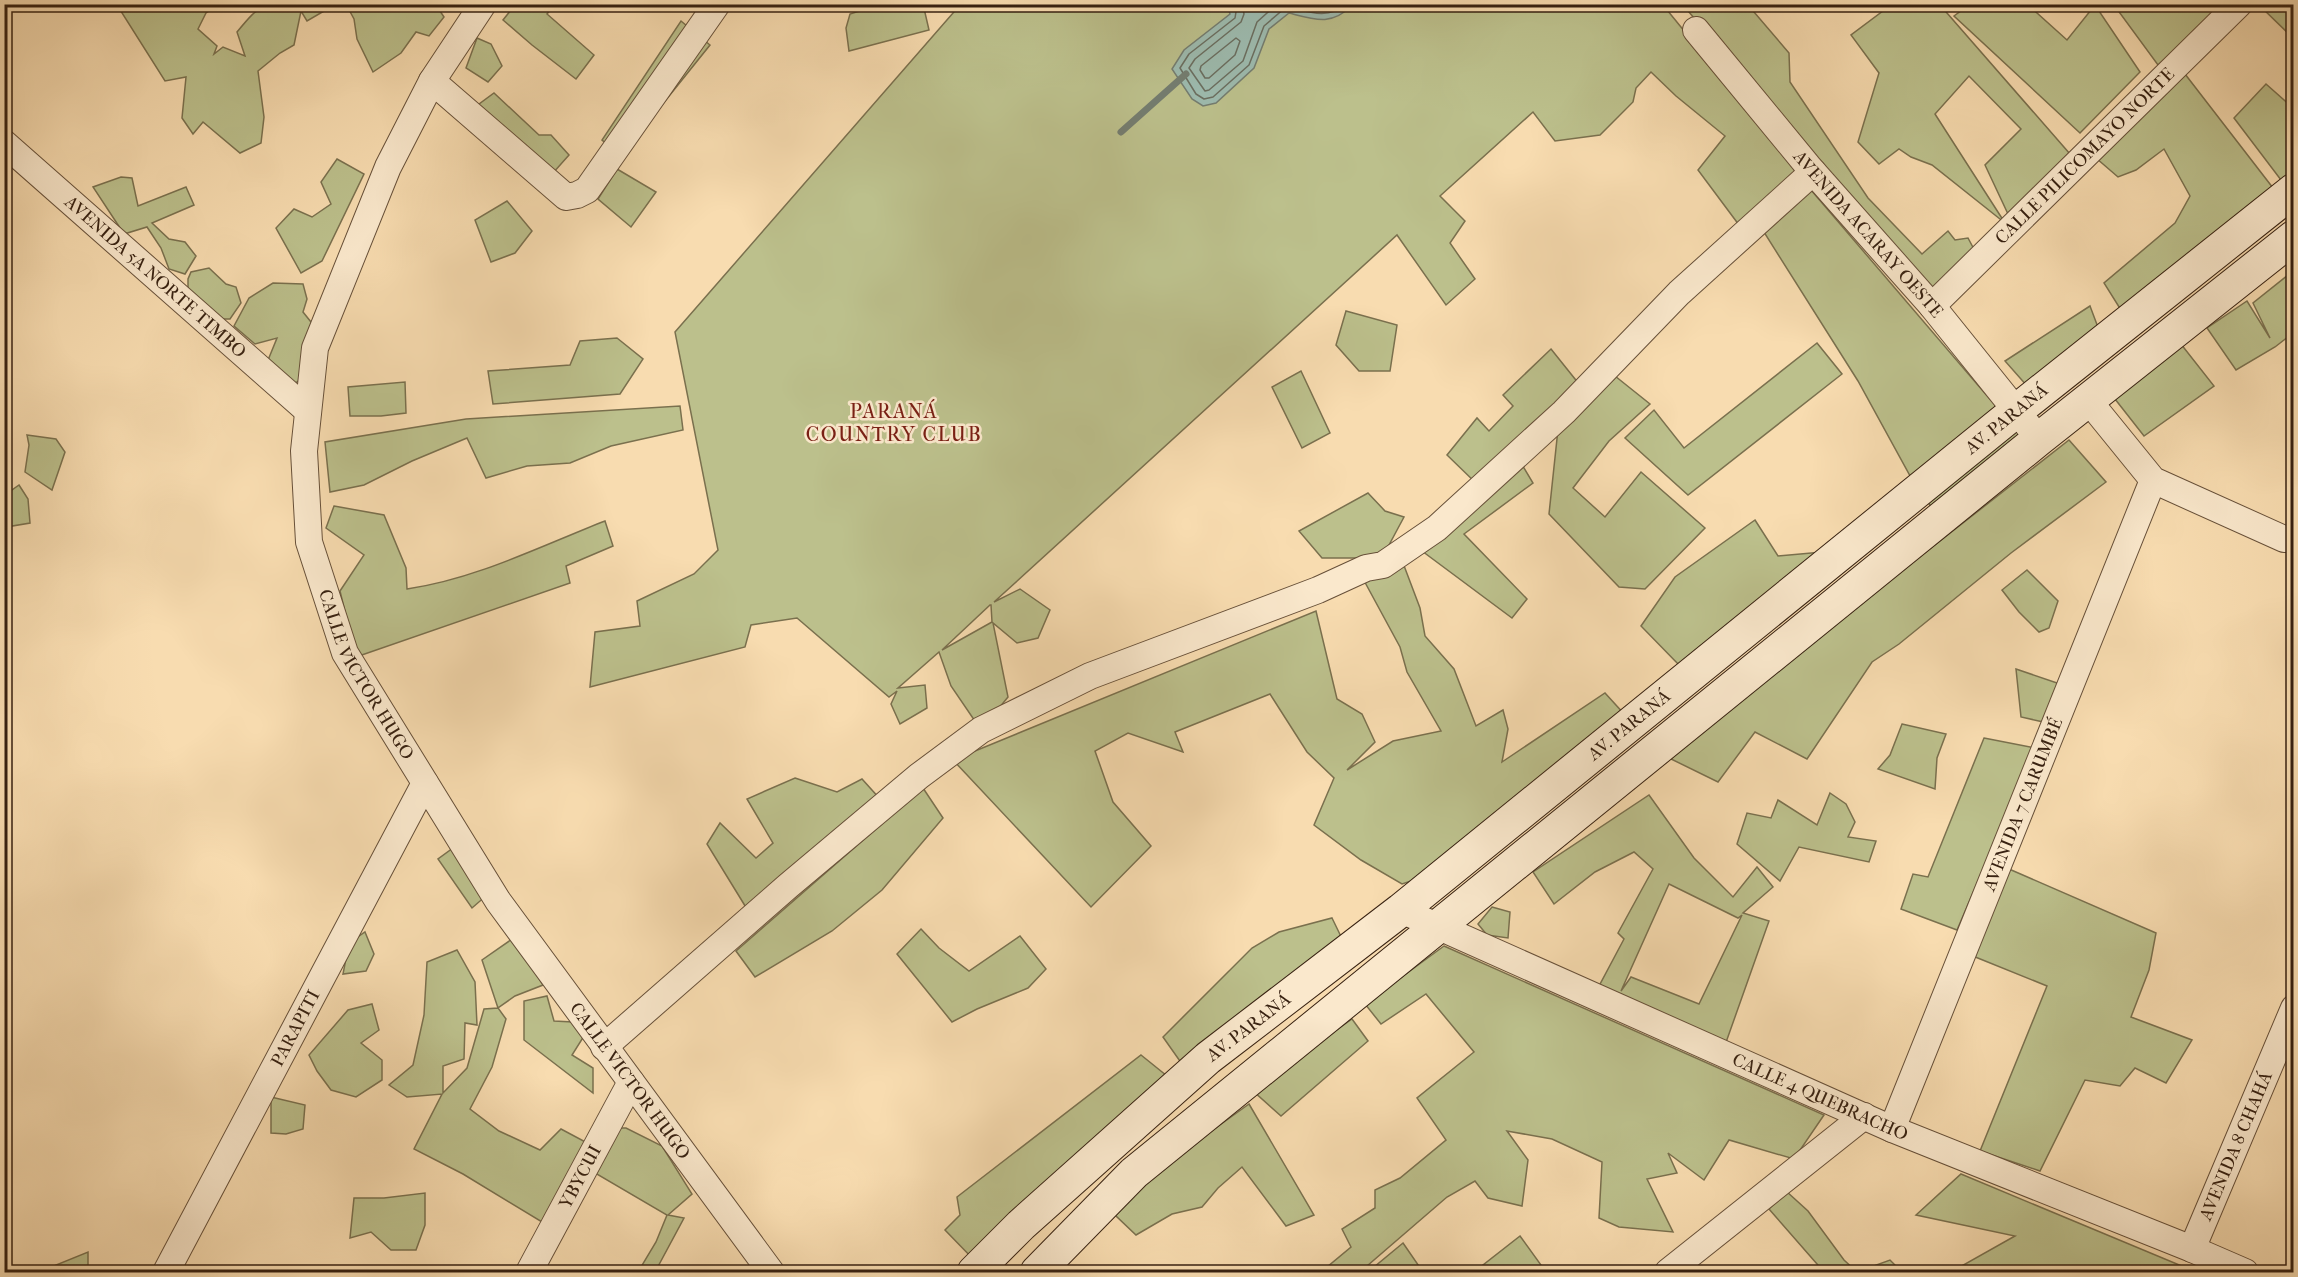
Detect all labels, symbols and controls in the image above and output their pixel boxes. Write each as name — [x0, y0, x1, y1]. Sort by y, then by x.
street label: CALLE PILICOMAYO NORTE — [1991, 64, 2179, 249]
street label: AVENIDA ACARAY OESTE — [1788, 146, 1947, 322]
street label: AVENIDA 5A NORTE TIMBO — [59, 191, 250, 362]
street label: AV. PARANÁ — [1960, 379, 2053, 459]
district label: PARANÁ COUNTRY CLUB — [806, 399, 982, 446]
street label: CALLE VICTOR HUGO — [314, 587, 418, 764]
street label: AV. PARANÁ — [1583, 685, 1675, 766]
street label: AVENIDA 7 CARUMBÉ — [1978, 714, 2067, 895]
street label: PARAPITI — [267, 986, 324, 1070]
street label: AV. PARANÁ — [1202, 988, 1295, 1067]
street label: CALLE VICTOR HUGO — [565, 998, 694, 1163]
street label: CALLE 4 QUEBRACHO — [1729, 1049, 1911, 1145]
street label: AVENIDA 8 CHAHÁ — [2195, 1068, 2277, 1225]
street label: YBYCUI — [554, 1142, 606, 1213]

